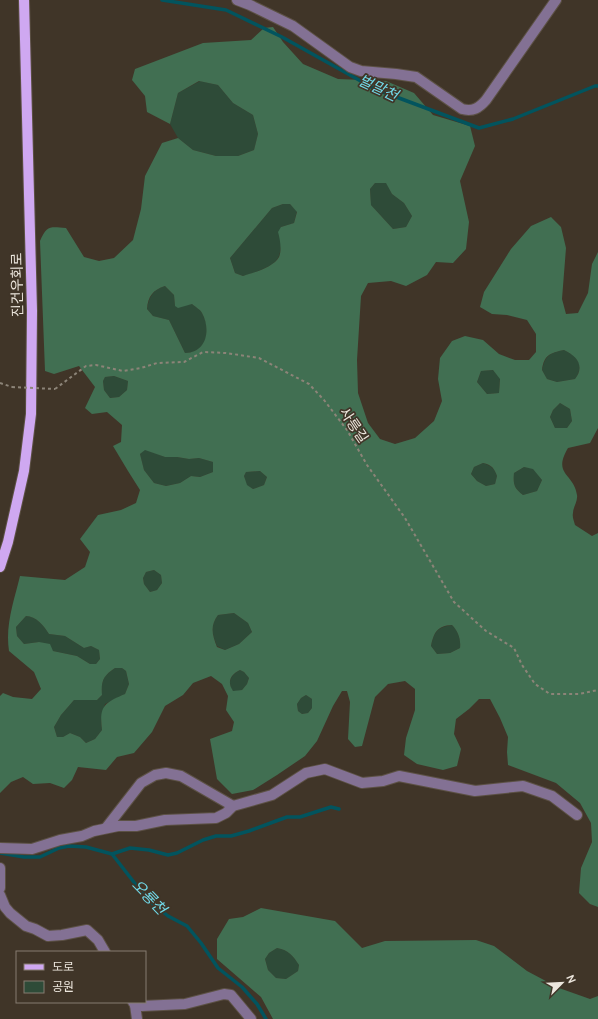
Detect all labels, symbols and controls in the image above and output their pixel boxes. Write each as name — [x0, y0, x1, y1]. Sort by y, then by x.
water label: 벌말천 — [355, 71, 403, 106]
street label: 진건우회로 — [7, 253, 27, 317]
street label: 사릉길 — [336, 404, 372, 446]
water label: 오룡천 — [128, 876, 171, 920]
legend — [16, 951, 146, 1003]
text: 도로 — [52, 959, 74, 974]
north arrow — [542, 963, 582, 1003]
text: N — [563, 973, 579, 985]
text: 공원 — [52, 979, 74, 994]

